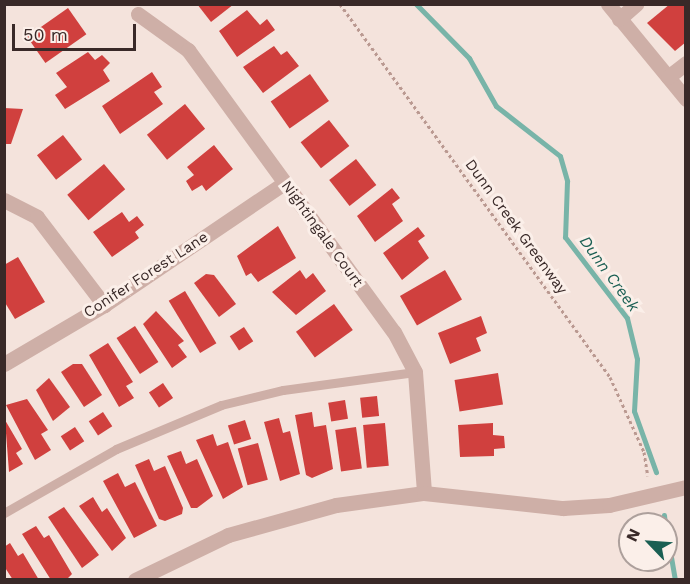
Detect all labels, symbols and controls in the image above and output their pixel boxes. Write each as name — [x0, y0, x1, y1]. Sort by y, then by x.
scale bar — [15, 12, 140, 50]
text: 50 m — [23, 24, 68, 45]
street label: Dunn Creek Greenway — [461, 156, 571, 298]
street label: Nightingale Court — [277, 177, 367, 291]
street label: Conifer Forest Lane — [80, 228, 212, 322]
water label: Dunn Creek — [575, 232, 643, 316]
north arrow — [618, 512, 678, 572]
text: N — [622, 526, 644, 544]

